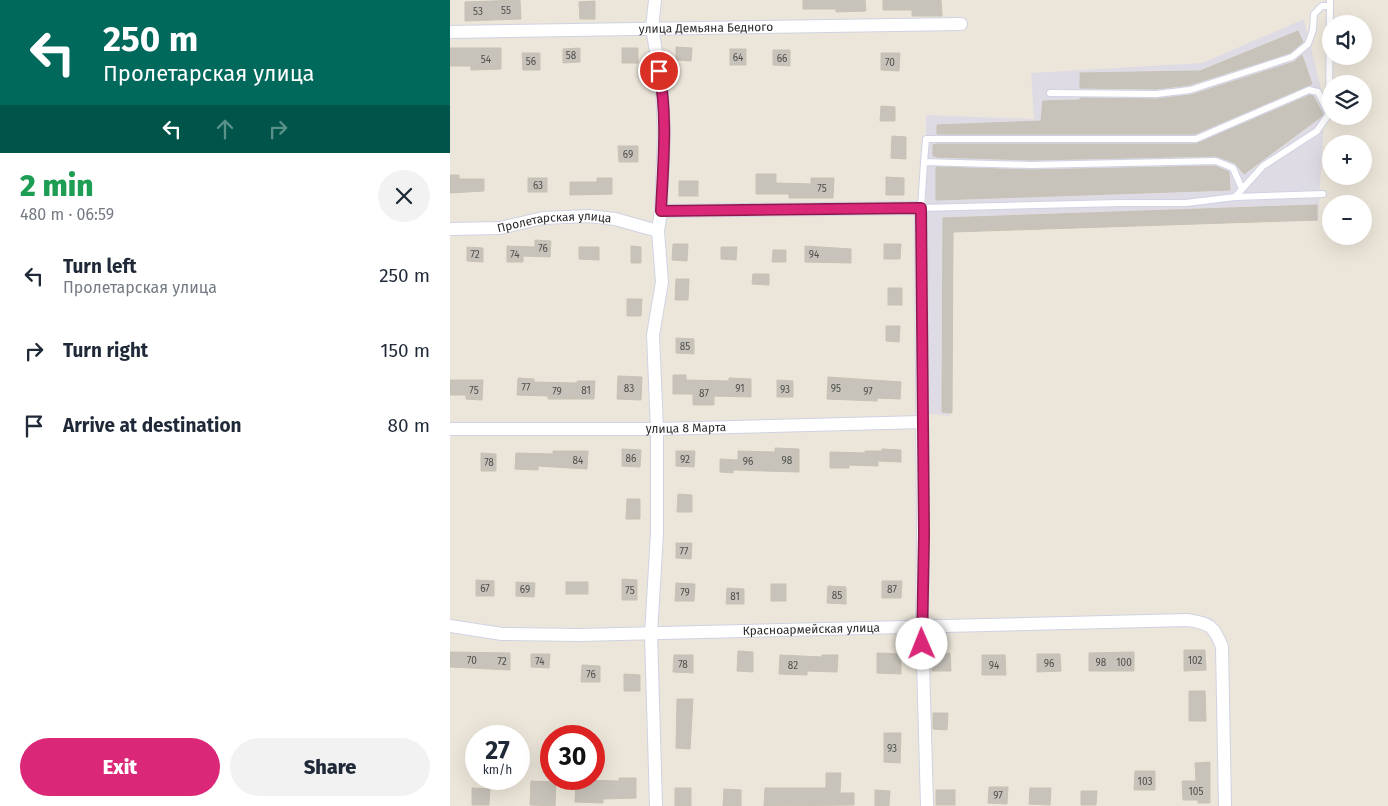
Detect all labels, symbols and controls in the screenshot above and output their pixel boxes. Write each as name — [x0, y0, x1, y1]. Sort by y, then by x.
house number: 55 — [501, 5, 511, 17]
house number: 53 — [473, 6, 483, 18]
map controls — [1322, 15, 1372, 245]
button: sound — [1322, 15, 1372, 65]
text: 250 m — [103, 18, 198, 60]
icon: left — [20, 20, 85, 85]
street label: улица Демьяна Бедного — [639, 20, 773, 36]
house number: 58 — [566, 50, 577, 62]
pin — [638, 50, 680, 92]
house number: 64 — [733, 52, 744, 64]
house number: 66 — [777, 53, 787, 65]
house number: 54 — [481, 54, 492, 66]
house number: 56 — [526, 56, 536, 68]
icon: arrive — [645, 57, 673, 85]
house number: 70 — [885, 57, 895, 69]
text: Пролетарская улица — [103, 60, 315, 87]
button: layers — [1322, 75, 1372, 125]
icon: left — [158, 115, 186, 143]
icon: ahead — [211, 115, 239, 143]
icon: right — [264, 115, 292, 143]
button: + — [1322, 135, 1372, 185]
house number: 69 — [623, 149, 633, 161]
text: 2 min — [20, 168, 93, 204]
button: close — [378, 170, 430, 222]
house number: 63 — [533, 180, 543, 192]
house number: 75 — [817, 183, 827, 195]
button: − — [1322, 195, 1372, 245]
text: 480 m · 06:59 — [20, 205, 114, 224]
street label: Пролетарская улица — [496, 209, 612, 235]
house number: 76 — [538, 243, 548, 255]
house number: 72 — [470, 249, 480, 261]
house number: 74 — [510, 249, 520, 261]
house number: 94 — [809, 249, 820, 261]
text: Turn left — [63, 255, 137, 278]
icon: left — [20, 262, 48, 290]
text: 250 m — [379, 264, 430, 287]
text: Пролетарская улица — [63, 278, 217, 297]
icon: right — [20, 337, 48, 365]
text: Turn right — [63, 339, 148, 362]
text: 150 m — [380, 339, 430, 362]
house number: 85 — [680, 341, 690, 353]
house number: 77 — [522, 382, 531, 394]
house number: 83 — [624, 383, 634, 395]
house number: 91 — [735, 383, 745, 395]
house number: 95 — [831, 383, 841, 395]
house number: 93 — [780, 384, 790, 396]
house number: 75 — [469, 385, 479, 397]
house number: 81 — [581, 385, 591, 397]
house number: 79 — [552, 386, 562, 398]
house number: 97 — [863, 386, 873, 398]
house number: 87 — [699, 388, 709, 400]
icon: arrive — [20, 412, 48, 440]
text: Arrive at destination — [63, 414, 242, 437]
text: 80 m — [388, 414, 430, 437]
street label: улица 8 Марта — [646, 420, 726, 436]
house number: 86 — [626, 453, 636, 465]
house number: 92 — [680, 454, 690, 466]
house number: 84 — [573, 455, 584, 467]
house number: 98 — [782, 455, 793, 467]
house number: 96 — [743, 456, 753, 468]
house number: 78 — [484, 457, 494, 469]
house number: 77 — [680, 546, 689, 558]
house number: 67 — [480, 583, 490, 595]
house number: 69 — [520, 584, 530, 596]
house number: 87 — [887, 584, 897, 596]
house number: 75 — [625, 585, 635, 597]
house number: 79 — [680, 587, 690, 599]
house number: 85 — [832, 590, 842, 602]
house number: 81 — [730, 591, 740, 603]
position arrow — [895, 617, 947, 669]
street label: Красноармейская улица — [742, 621, 880, 638]
house number: 70 — [467, 655, 477, 667]
house number: 102 — [1188, 655, 1202, 667]
house number: 72 — [497, 656, 507, 668]
house number: 74 — [535, 656, 545, 668]
house number: 98 — [1096, 657, 1107, 669]
house number: 100 — [1116, 657, 1132, 669]
house number: 96 — [1044, 658, 1054, 670]
house number: 78 — [678, 659, 688, 671]
house number: 82 — [788, 660, 798, 672]
house number: 94 — [989, 660, 1000, 672]
house number: 76 — [586, 669, 596, 681]
speed limit sign: 30 — [540, 725, 605, 790]
text: 27 — [485, 736, 510, 766]
button: Exit — [20, 738, 220, 796]
button: Share — [230, 738, 430, 796]
house number: 93 — [887, 743, 897, 755]
text: km/h — [483, 763, 512, 777]
house number: 103 — [1138, 776, 1152, 788]
house number: 105 — [1189, 786, 1203, 798]
house number: 97 — [993, 790, 1003, 802]

